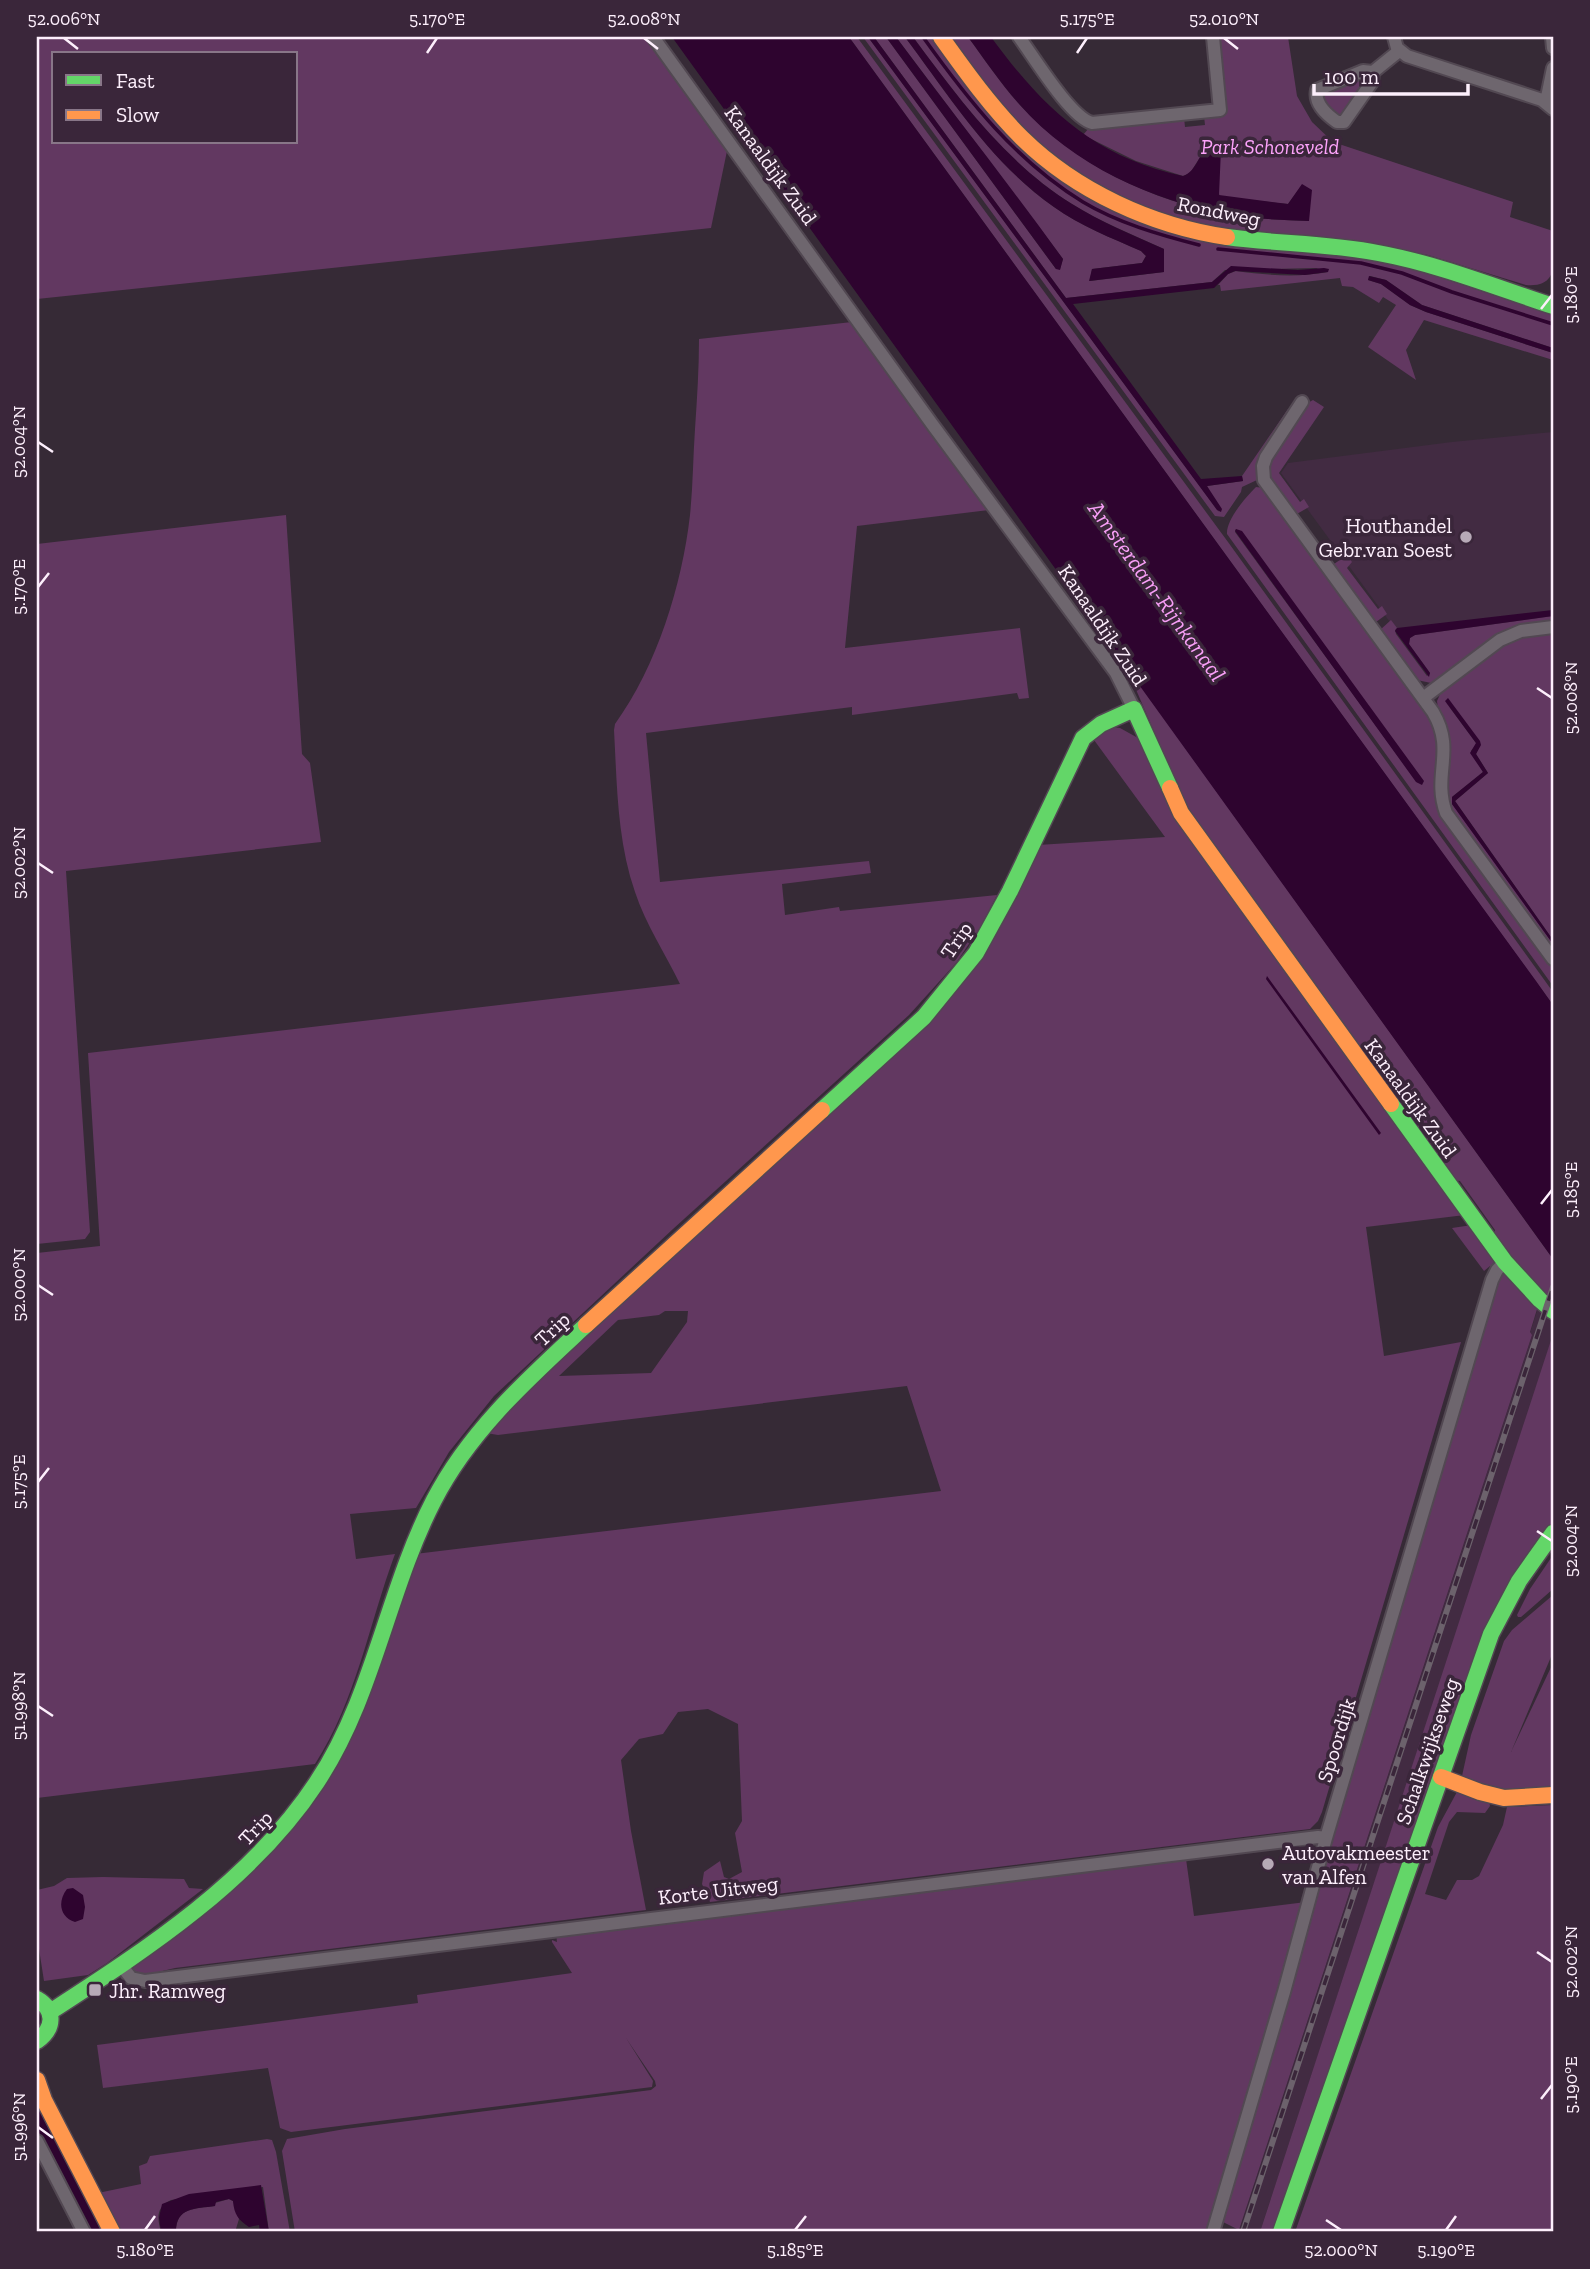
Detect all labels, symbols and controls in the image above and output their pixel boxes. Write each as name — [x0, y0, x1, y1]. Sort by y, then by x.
text: 52.006°N — [28, 8, 100, 30]
text: 5.170°E — [409, 8, 465, 30]
text: 52.008°N — [608, 8, 680, 30]
text: 5.175°E — [1059, 8, 1115, 30]
text: 52.010°N — [1189, 8, 1259, 30]
legend — [52, 52, 298, 144]
scale bar — [1314, 52, 1468, 96]
text: 100 m — [1324, 64, 1379, 89]
text: Fast — [116, 68, 155, 93]
street label: Kanaaldijk Zuid — [719, 101, 823, 230]
text: Slow — [116, 102, 159, 127]
park label: Park Schoneveld — [1201, 134, 1340, 159]
street label: Rondweg — [1175, 191, 1263, 231]
text: 5.180°E — [1560, 266, 1582, 324]
text: 52.004°N — [8, 406, 30, 478]
water label: Amsterdam-Rijnkanaal — [1082, 495, 1232, 687]
place label: Houthandel Gebr.van Soest — [1319, 513, 1452, 562]
marker: Houthandel Gebr.van Soest — [1458, 529, 1474, 545]
text: 5.170°E — [8, 559, 30, 615]
street label: Kanaaldijk Zuid — [1052, 560, 1153, 691]
text: 52.008°N — [1560, 662, 1582, 734]
text: 52.002°N — [8, 827, 30, 899]
street label: Trip — [935, 917, 977, 963]
street label: Kanaaldijk Zuid — [1359, 1034, 1463, 1163]
text: 5.185°E — [1560, 1162, 1582, 1218]
text: 52.000°N — [8, 1248, 30, 1322]
street label: Trip — [529, 1307, 575, 1351]
text: 5.175°E — [8, 1454, 30, 1510]
text: 52.004°N — [1560, 1505, 1582, 1577]
text: 51.998°N — [8, 1671, 30, 1741]
street label: Schalkwijkseweg — [1390, 1674, 1465, 1828]
street label: Spoordijk — [1311, 1695, 1362, 1785]
street label: Trip — [233, 1805, 277, 1851]
place label: Autovakmeester van Alfen — [1282, 1840, 1431, 1889]
marker: Autovakmeester van Alfen — [1260, 1856, 1276, 1872]
street label: Korte Uitweg — [657, 1870, 780, 1910]
text: 52.002°N — [1560, 1926, 1582, 1998]
place label: Jhr. Ramweg — [109, 1978, 226, 2003]
marker: Jhr. Ramweg — [87, 1982, 103, 1998]
text: 5.190°E — [1560, 2056, 1582, 2114]
text: 51.996°N — [8, 2092, 30, 2162]
text: 5.180°E — [116, 2239, 174, 2261]
text: 5.185°E — [767, 2239, 823, 2261]
text: 52.000°N — [1304, 2239, 1378, 2261]
text: 5.190°E — [1417, 2239, 1475, 2261]

